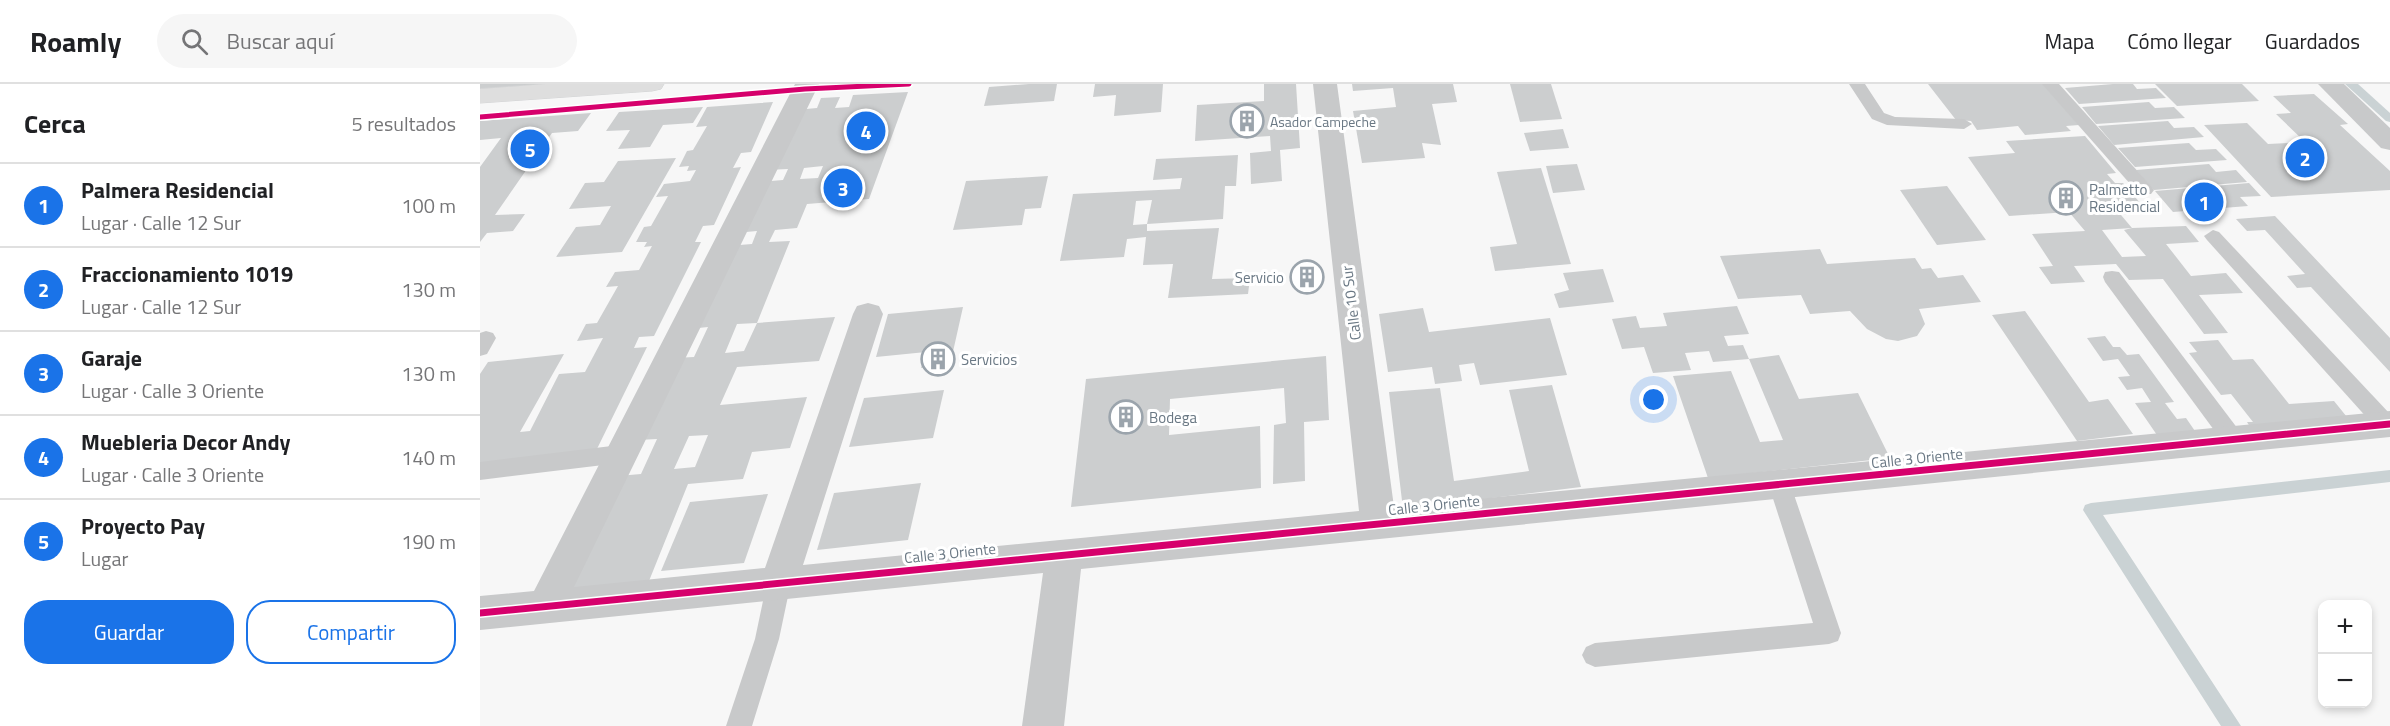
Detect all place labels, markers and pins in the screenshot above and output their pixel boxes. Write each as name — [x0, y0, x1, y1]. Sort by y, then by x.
building icon: Asador Campeche — [1229, 103, 1265, 139]
pin: 4 — [846, 108, 886, 154]
place label: Asador Campeche — [1270, 111, 1376, 132]
pin: 5 — [511, 126, 550, 172]
pin: 2 — [2286, 136, 2324, 181]
pin: 3 — [824, 166, 862, 210]
place label: Palmetto Residencial — [2089, 178, 2160, 218]
building icon: Palmetto Residencial — [2048, 180, 2084, 216]
pin: 1 — [2184, 180, 2224, 224]
building icon: Servicio — [1289, 259, 1325, 295]
place label: Servicio — [1235, 266, 1284, 289]
building icon: Servicios — [920, 341, 956, 377]
place label: Servicios — [961, 348, 1017, 371]
building icon: Bodega — [1108, 399, 1144, 435]
place label: Bodega — [1149, 406, 1197, 429]

